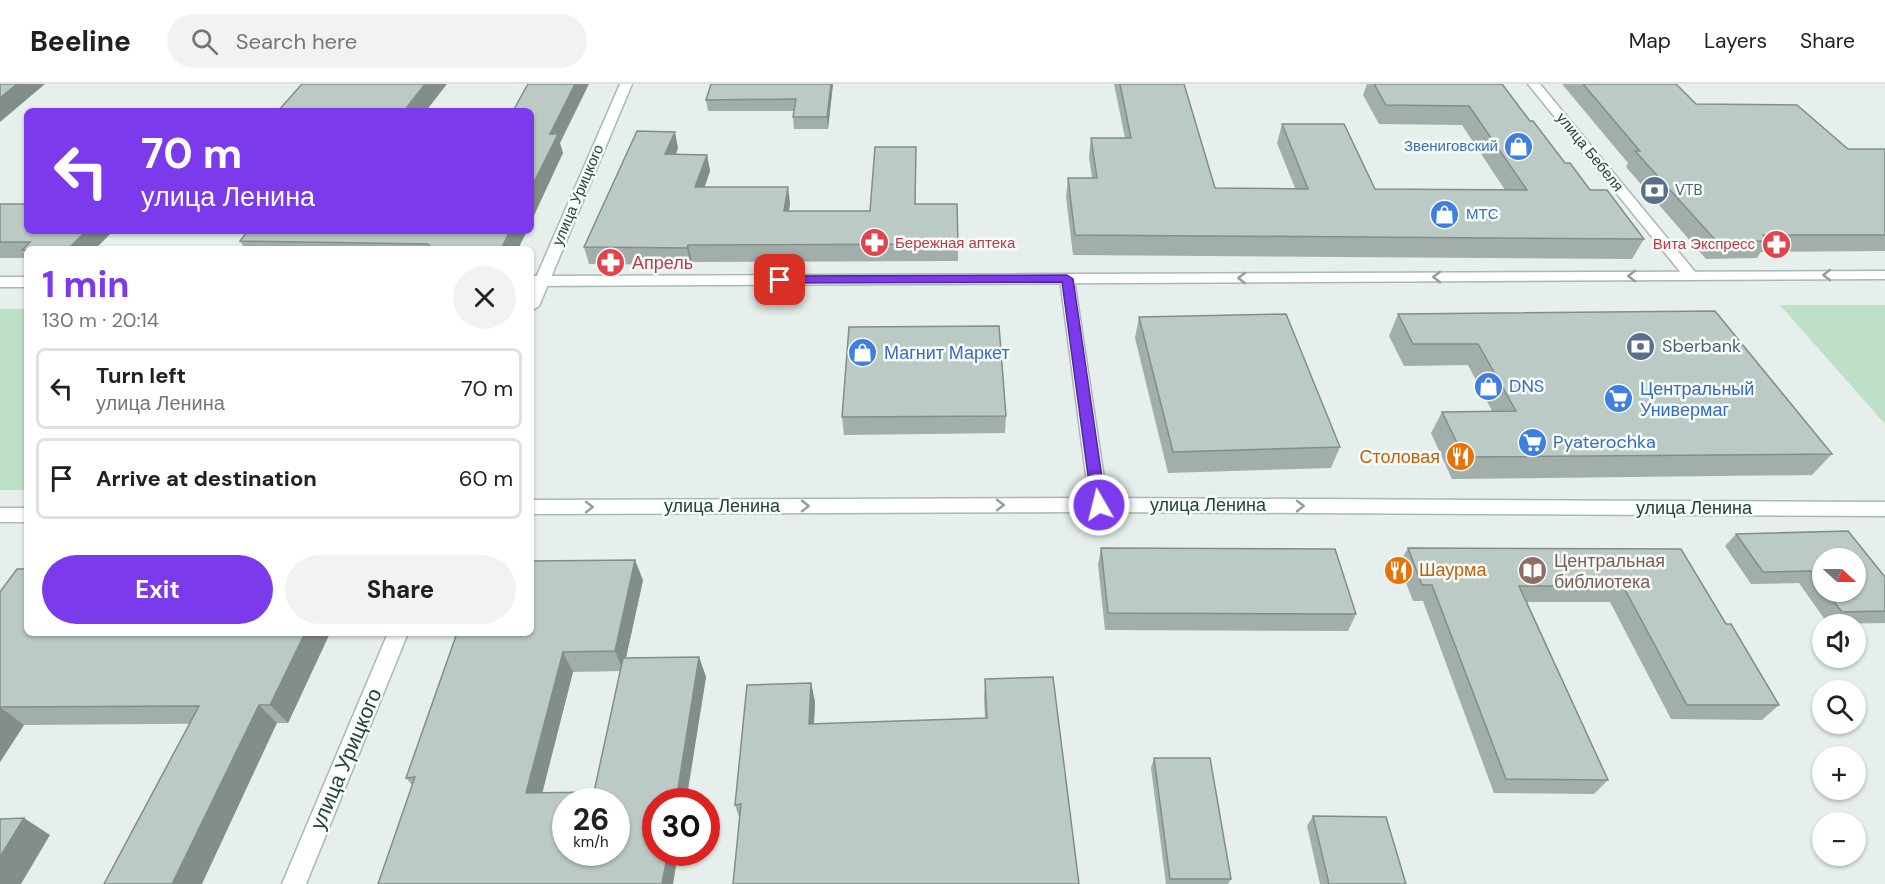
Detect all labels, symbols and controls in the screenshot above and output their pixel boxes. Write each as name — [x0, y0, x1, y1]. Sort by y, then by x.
search box — [167, 14, 587, 68]
text: Beeline — [30, 23, 131, 60]
icon: search — [188, 25, 221, 58]
text: Search here — [236, 27, 357, 56]
text: Map — [1629, 27, 1671, 55]
text: Layers — [1704, 27, 1767, 55]
text: Share — [1800, 27, 1855, 55]
street label: улица Бебеля — [1552, 108, 1628, 196]
text: 70 m — [141, 126, 242, 181]
shop icon: Звениговский — [1503, 130, 1535, 162]
icon: left — [42, 132, 120, 210]
place label: Звениговский — [1404, 136, 1498, 156]
street label: улица Урицкого — [548, 141, 608, 249]
bank icon: VTB — [1638, 174, 1670, 206]
text: улица Ленина — [141, 179, 315, 214]
place label: VTB — [1675, 180, 1703, 200]
shop icon: МТС — [1429, 198, 1461, 230]
place label: МТС — [1466, 204, 1499, 224]
pharmacy icon: Бережная аптека — [858, 227, 890, 259]
pharmacy icon: Вита Экспресс — [1760, 228, 1792, 260]
place label: Бережная аптека — [895, 233, 1016, 253]
place label: Вита Экспресс — [1653, 234, 1755, 254]
pharmacy icon: Апрель — [595, 247, 627, 279]
place label: Апрель — [632, 251, 693, 275]
pin — [754, 254, 805, 305]
text: 1 min — [42, 261, 130, 308]
icon: arrive — [763, 263, 796, 296]
button: close — [453, 266, 516, 329]
one-way arrow — [1822, 269, 1831, 281]
one-way arrow — [1627, 270, 1636, 282]
one-way arrow — [1432, 271, 1441, 283]
one-way arrow — [1237, 272, 1246, 284]
text: 130 m · 20:14 — [42, 307, 159, 333]
bank icon: Sberbank — [1625, 330, 1657, 362]
place label: Sberbank — [1662, 334, 1741, 358]
shop icon: Магнит Маркет — [847, 337, 879, 369]
place label: Магнит Маркет — [884, 341, 1010, 365]
text: Turn left — [96, 361, 186, 390]
shop icon: DNS — [1472, 370, 1504, 402]
icon: left — [45, 372, 78, 405]
text: 70 m — [461, 374, 513, 403]
place label: DNS — [1509, 374, 1544, 398]
place label: Центральный Универмаг — [1640, 377, 1754, 422]
supermarket icon: Центральный Универмаг — [1603, 383, 1635, 415]
text: улица Ленина — [96, 390, 225, 416]
supermarket icon: Pyaterochka — [1516, 426, 1548, 458]
place label: Pyaterochka — [1553, 430, 1656, 454]
restaurant icon: Столовая — [1445, 441, 1477, 473]
place label: Столовая — [1360, 445, 1440, 469]
icon: arrive — [45, 462, 78, 495]
text: Arrive at destination — [96, 464, 317, 493]
text: 60 m — [459, 464, 513, 493]
position arrow — [1067, 473, 1131, 537]
street label: улица Ленина — [1150, 493, 1267, 517]
street label: улица Ленина — [664, 494, 781, 518]
street label: улица Ленина — [1636, 496, 1753, 520]
one-way arrow — [996, 499, 1005, 511]
one-way arrow — [801, 500, 810, 512]
one-way arrow — [1296, 500, 1305, 512]
one-way arrow — [585, 501, 594, 513]
north arrow — [1812, 548, 1866, 602]
map controls — [1812, 548, 1866, 866]
place label: Центральная библиотека — [1554, 549, 1665, 594]
restaurant icon: Шаурма — [1382, 554, 1414, 586]
button: Exit — [42, 555, 273, 624]
button: Share — [285, 555, 516, 624]
library icon: Центральная библиотека — [1517, 555, 1549, 587]
place label: Шаурма — [1419, 558, 1487, 582]
button: sound — [1812, 614, 1866, 668]
button: search — [1812, 680, 1866, 734]
street label: улица Урицкого — [304, 684, 388, 834]
button: + — [1812, 746, 1866, 800]
speed limit sign: 30 — [642, 788, 720, 866]
text: 26 — [573, 800, 609, 839]
button: − — [1812, 812, 1866, 866]
text: km/h — [573, 832, 609, 852]

